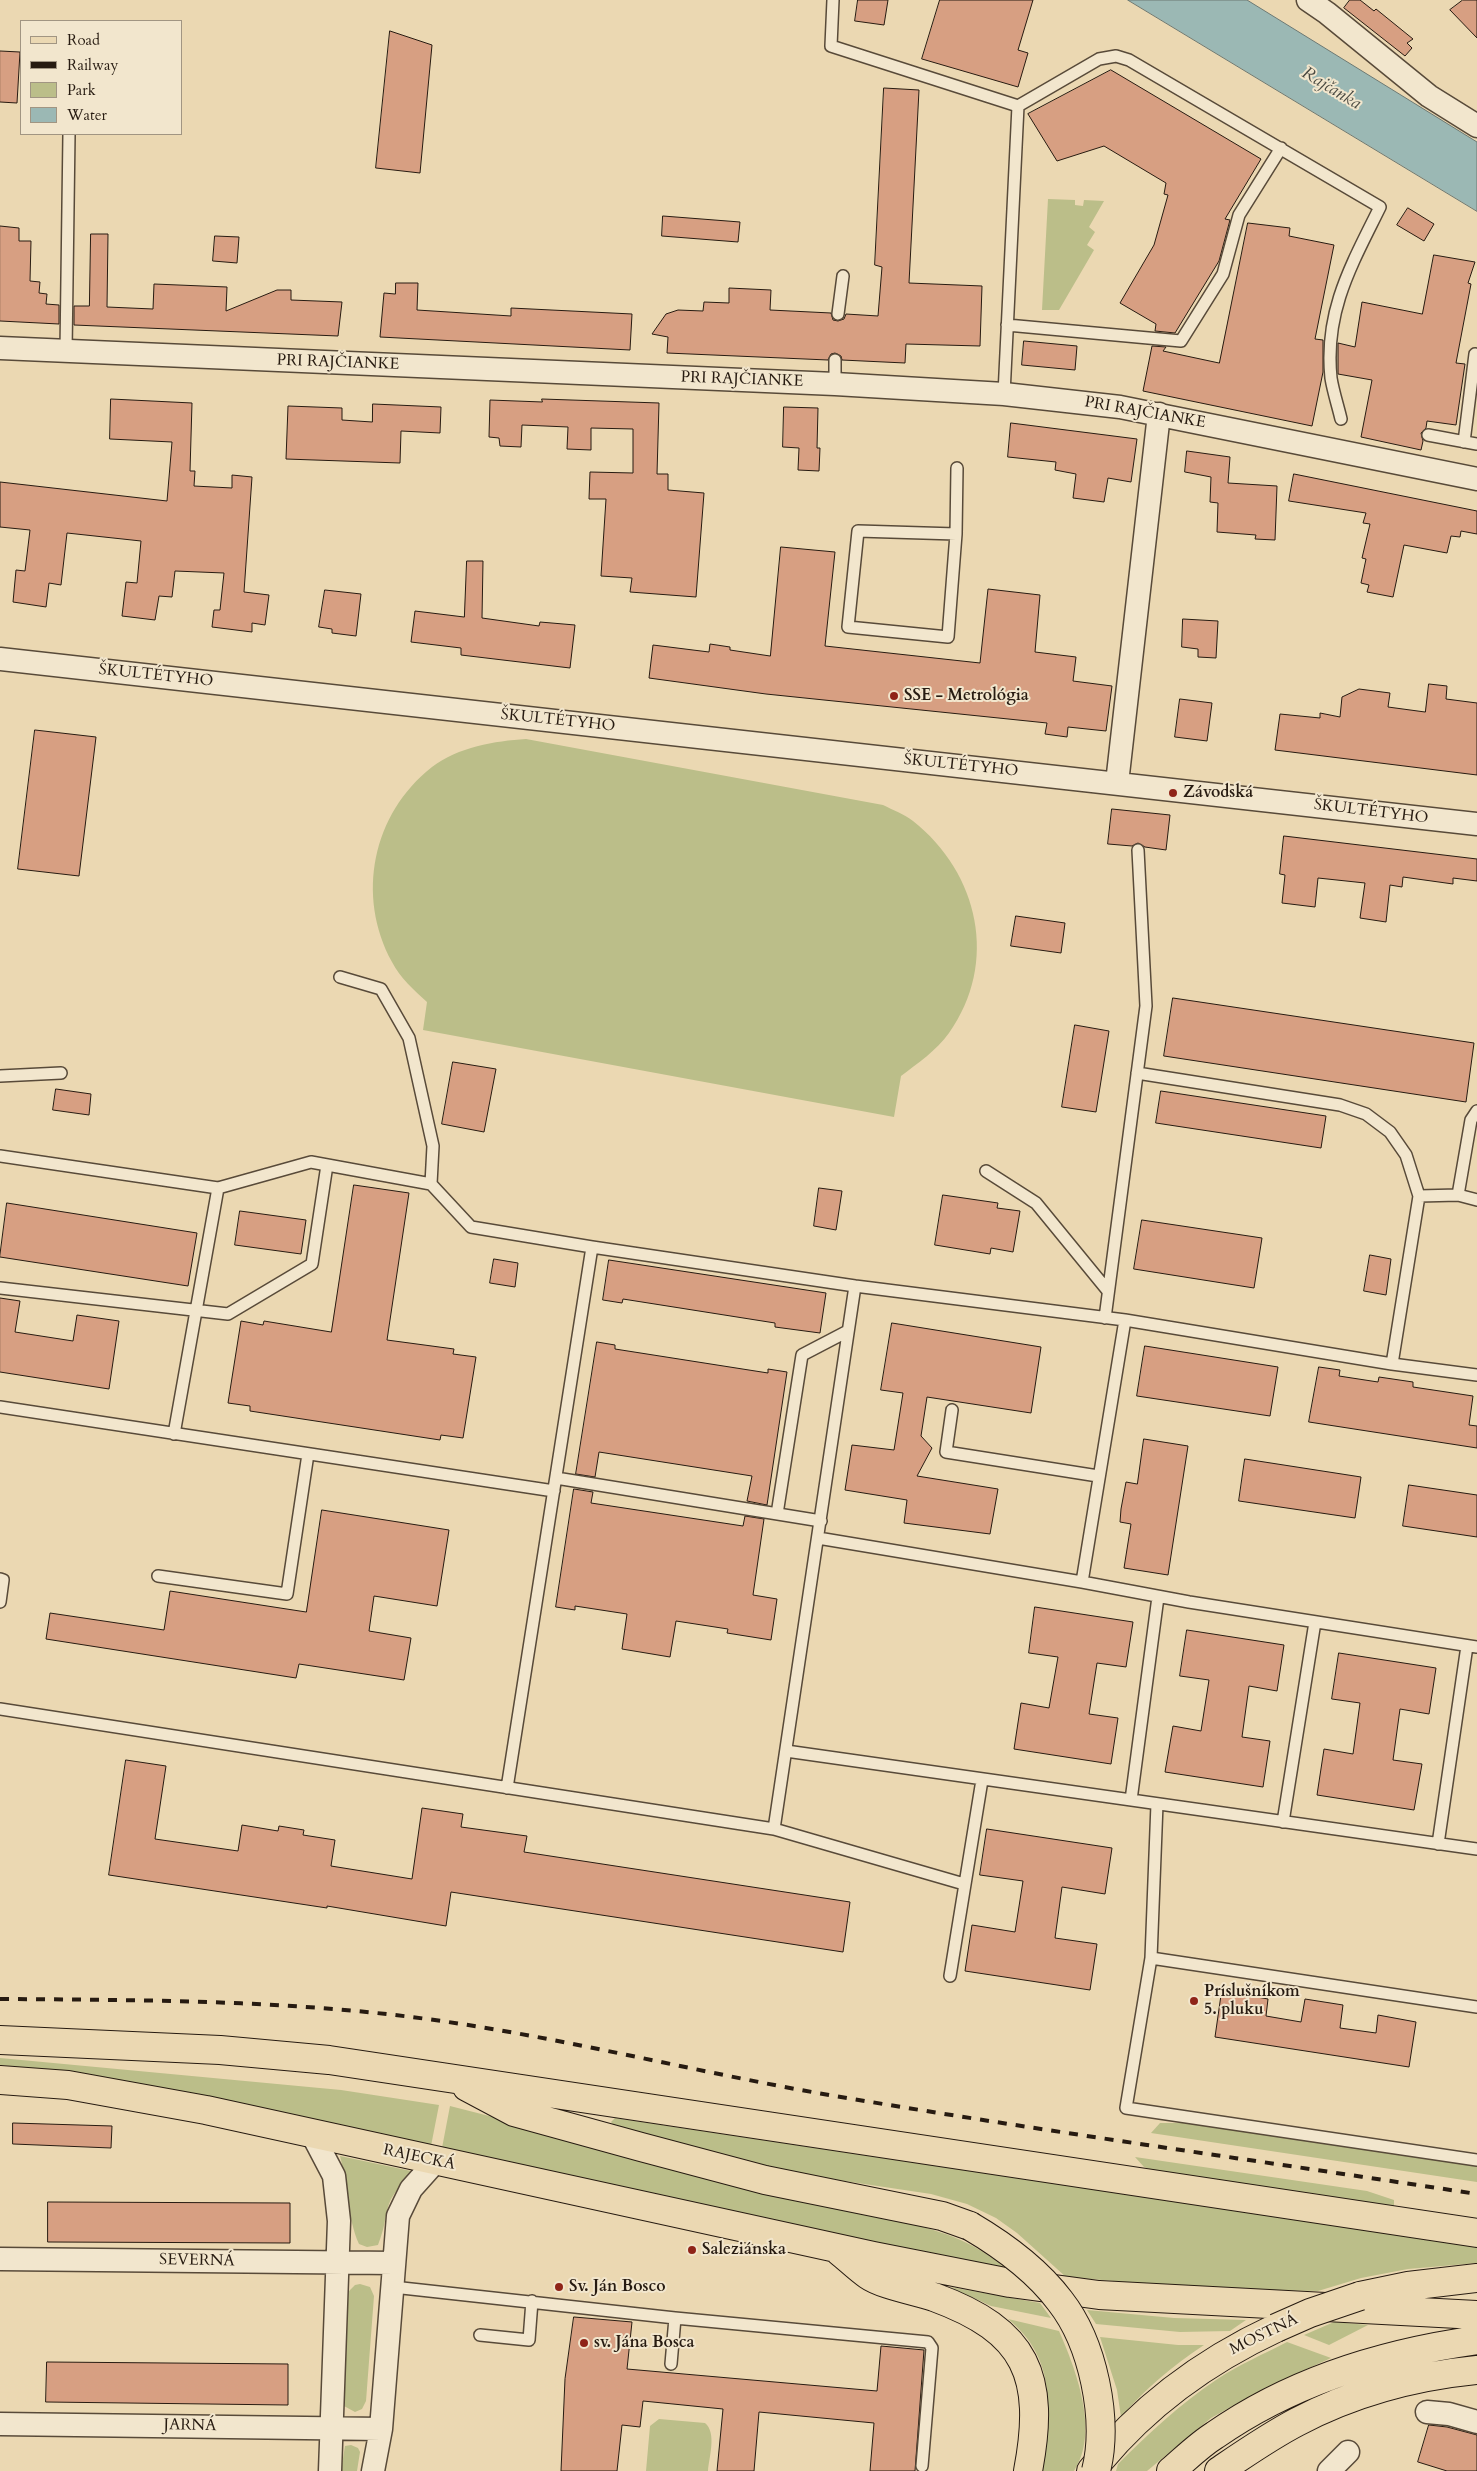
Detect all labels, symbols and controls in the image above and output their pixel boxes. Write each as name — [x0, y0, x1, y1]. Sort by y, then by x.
legend — [20, 20, 182, 135]
text: Road — [67, 30, 100, 50]
text: Railway — [67, 55, 118, 75]
water label: Rajčanka — [1297, 63, 1365, 115]
text: Park — [67, 80, 96, 100]
text: Water — [67, 105, 107, 125]
street label: PRI RAJČIANKE — [276, 351, 400, 375]
street label: PRI RAJČIANKE — [680, 368, 804, 392]
street label: PRI RAJČIANKE — [1083, 393, 1207, 433]
street label: ŠKULTÉTYHO — [98, 660, 214, 692]
place label: SSE - Metrológia — [904, 686, 1029, 706]
marker: SSE - Metrológia — [888, 690, 900, 702]
street label: ŠKULTÉTYHO — [500, 705, 616, 737]
street label: ŠKULTÉTYHO — [903, 750, 1019, 782]
place label: Závodská — [1183, 783, 1253, 803]
marker: Závodská — [1167, 787, 1179, 799]
street label: ŠKULTÉTYHO — [1313, 795, 1429, 829]
place label: Príslušníkom 5. pluku — [1204, 1982, 1300, 2020]
marker: Príslušníkom 5. pluku — [1188, 1995, 1200, 2007]
street label: RAJECKÁ — [381, 2141, 457, 2175]
place label: Saleziánska — [702, 2240, 786, 2260]
marker: Saleziánska — [686, 2244, 698, 2256]
street label: SEVERNÁ — [159, 2251, 235, 2271]
place label: Sv. Ján Bosco — [569, 2277, 666, 2297]
marker: Sv. Ján Bosco — [553, 2281, 565, 2293]
street label: MOSTNÁ — [1227, 2310, 1301, 2360]
place label: sv. Jána Bosca — [594, 2333, 694, 2353]
marker: sv. Jána Bosca — [578, 2337, 590, 2349]
street label: JARNÁ — [163, 2416, 217, 2436]

